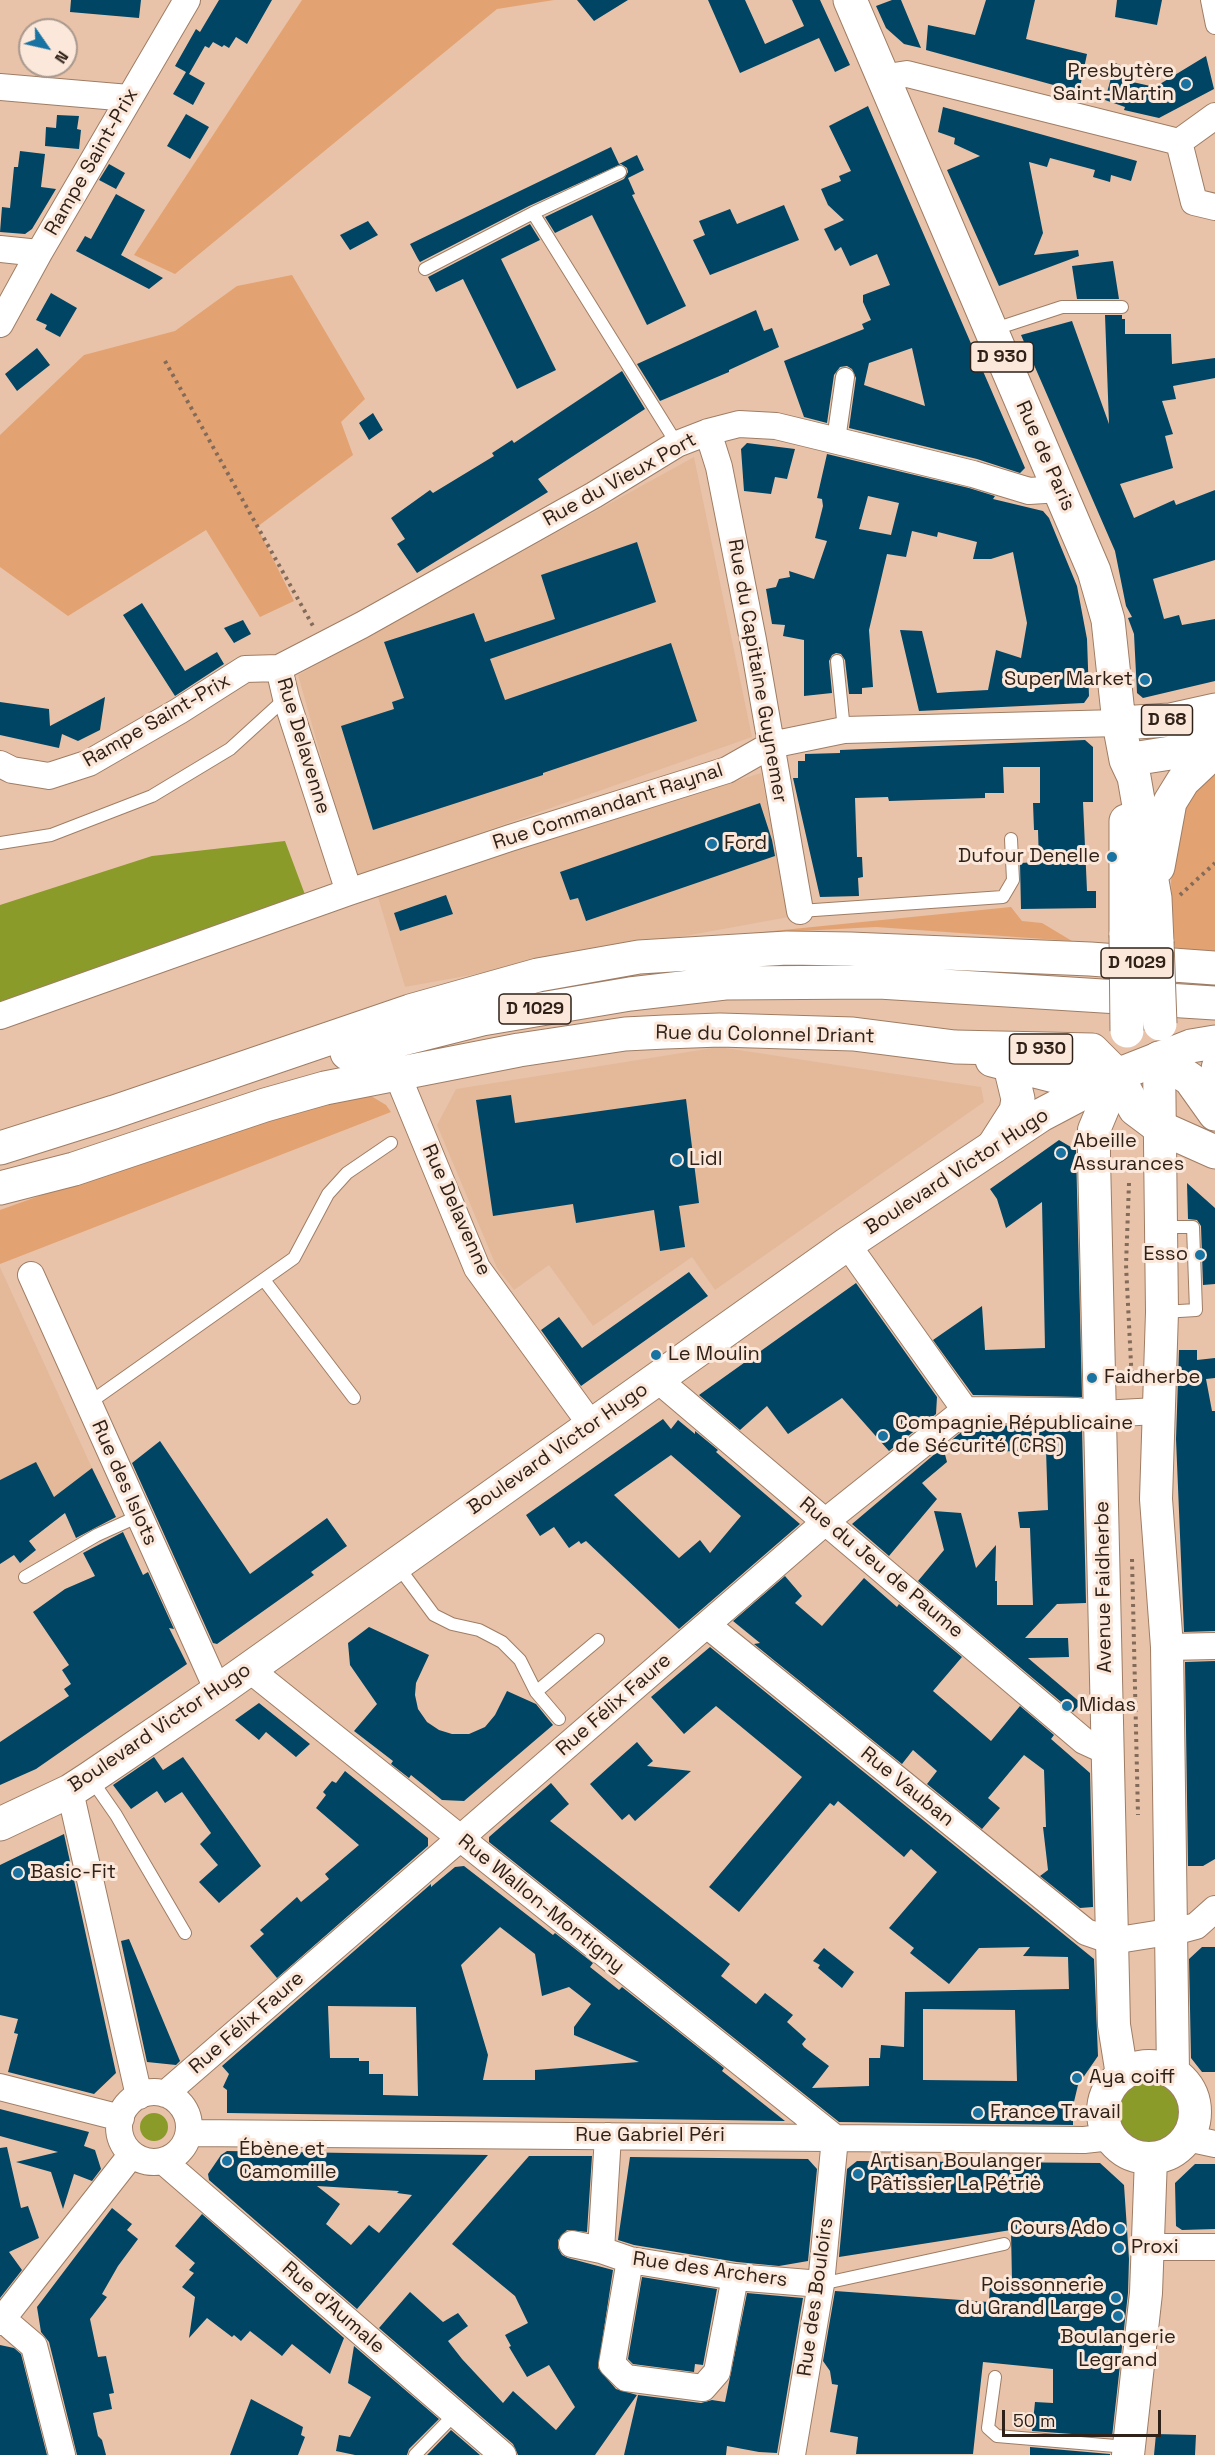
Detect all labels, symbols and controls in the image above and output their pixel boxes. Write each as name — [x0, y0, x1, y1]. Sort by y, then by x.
north arrow — [18, 18, 78, 78]
text: N — [50, 47, 73, 68]
place label: Presbytère Saint-Martin — [1053, 60, 1174, 107]
marker: Presbytère Saint-Martin — [1179, 77, 1193, 91]
street label: Rampe Saint-Prix — [40, 84, 144, 240]
road number: D 930 — [970, 342, 1034, 372]
street label: Rue de Paris — [1010, 397, 1080, 515]
street label: Rue du Vieux Port — [539, 428, 701, 532]
street label: Rue du Capitaine Guynemer — [722, 537, 792, 805]
place label: Super Market — [1004, 668, 1133, 692]
street label: Rampe Saint-Prix — [79, 669, 235, 773]
marker: Super Market — [1138, 673, 1152, 687]
street label: Rue Delavenne — [271, 675, 335, 817]
road number: D 68 — [1142, 705, 1192, 735]
street label: Rue Commandant Raynal — [490, 758, 726, 856]
place label: Ford — [724, 832, 767, 856]
marker: Ford — [705, 837, 719, 851]
place label: Dufour Denelle — [958, 845, 1100, 869]
marker: Dufour Denelle — [1105, 850, 1119, 864]
road number: D 1029 — [1101, 948, 1173, 978]
road number: D 1029 — [499, 994, 571, 1024]
street label: Rue du Colonnel Driant — [655, 1021, 875, 1049]
road number: D 930 — [1010, 1034, 1072, 1064]
street label: Boulevard Victor Hugo — [860, 1103, 1054, 1241]
place label: Abeille Assurances — [1073, 1130, 1184, 1177]
street label: Rue Delavenne — [416, 1141, 496, 1279]
marker: Abeille Assurances — [1054, 1146, 1068, 1160]
place label: Lidl — [689, 1148, 723, 1172]
marker: Lidl — [670, 1153, 684, 1167]
place label: Esso — [1143, 1243, 1188, 1267]
marker: Esso — [1193, 1248, 1207, 1262]
place label: Le Moulin — [668, 1343, 760, 1367]
marker: Le Moulin — [649, 1348, 663, 1362]
place label: Faidherbe — [1104, 1366, 1200, 1390]
marker: Faidherbe — [1085, 1371, 1099, 1385]
street label: Boulevard Victor Hugo — [463, 1378, 653, 1520]
place label: Compagnie Républicaine de Sécurité (CRS) — [895, 1412, 1133, 1459]
street label: Rue des Islots — [86, 1417, 162, 1549]
marker: Compagnie Républicaine de Sécurité (CRS) — [876, 1429, 890, 1443]
street label: Rue du Jeu de Paume — [794, 1492, 968, 1644]
street label: Avenue Faidherbe — [1091, 1501, 1117, 1673]
street label: Rue Félix Faure — [552, 1649, 676, 1761]
street label: Boulevard Victor Hugo — [64, 1658, 256, 1798]
place label: Midas — [1079, 1694, 1136, 1718]
marker: Midas — [1060, 1699, 1074, 1713]
street label: Rue Vauban — [855, 1742, 959, 1832]
street label: Rue Wallon-Montigny — [453, 1830, 629, 1978]
place label: Basic-Fit — [30, 1861, 116, 1885]
marker: Basic-Fit — [11, 1866, 25, 1880]
street label: Rue Félix Faure — [185, 1967, 309, 2079]
place label: Aya coiff — [1089, 2066, 1175, 2090]
marker: Aya coiff — [1070, 2071, 1084, 2085]
place label: France Travail — [990, 2101, 1121, 2125]
marker: France Travail — [971, 2106, 985, 2120]
street label: Rue Gabriel Péri — [575, 2124, 725, 2148]
place label: Ébène et Camomille — [239, 2138, 337, 2185]
place label: Artisan Boulanger Pâtissier La Pétriė — [870, 2150, 1042, 2197]
marker: Ébène et Camomille — [220, 2154, 234, 2168]
marker: Artisan Boulanger Pâtissier La Pétriė — [851, 2167, 865, 2181]
street label: Rue des Bouloirs — [793, 2216, 839, 2378]
place label: Cours Ado — [1010, 2217, 1108, 2241]
marker: Cours Ado — [1113, 2222, 1127, 2236]
place label: Proxi — [1131, 2236, 1179, 2260]
marker: Proxi — [1112, 2241, 1126, 2255]
street label: Rue des Archers — [631, 2247, 789, 2293]
street label: Rue d'Aumale — [277, 2257, 389, 2359]
place label: Poissonnerie du Grand Large — [957, 2274, 1104, 2321]
marker: Poissonnerie du Grand Large — [1109, 2291, 1123, 2305]
marker: Boulangerie Legrand — [1111, 2309, 1125, 2323]
place label: Boulangerie Legrand — [1060, 2326, 1176, 2373]
scale bar — [1005, 2398, 1164, 2436]
text: 50 m — [1013, 2409, 1055, 2432]

